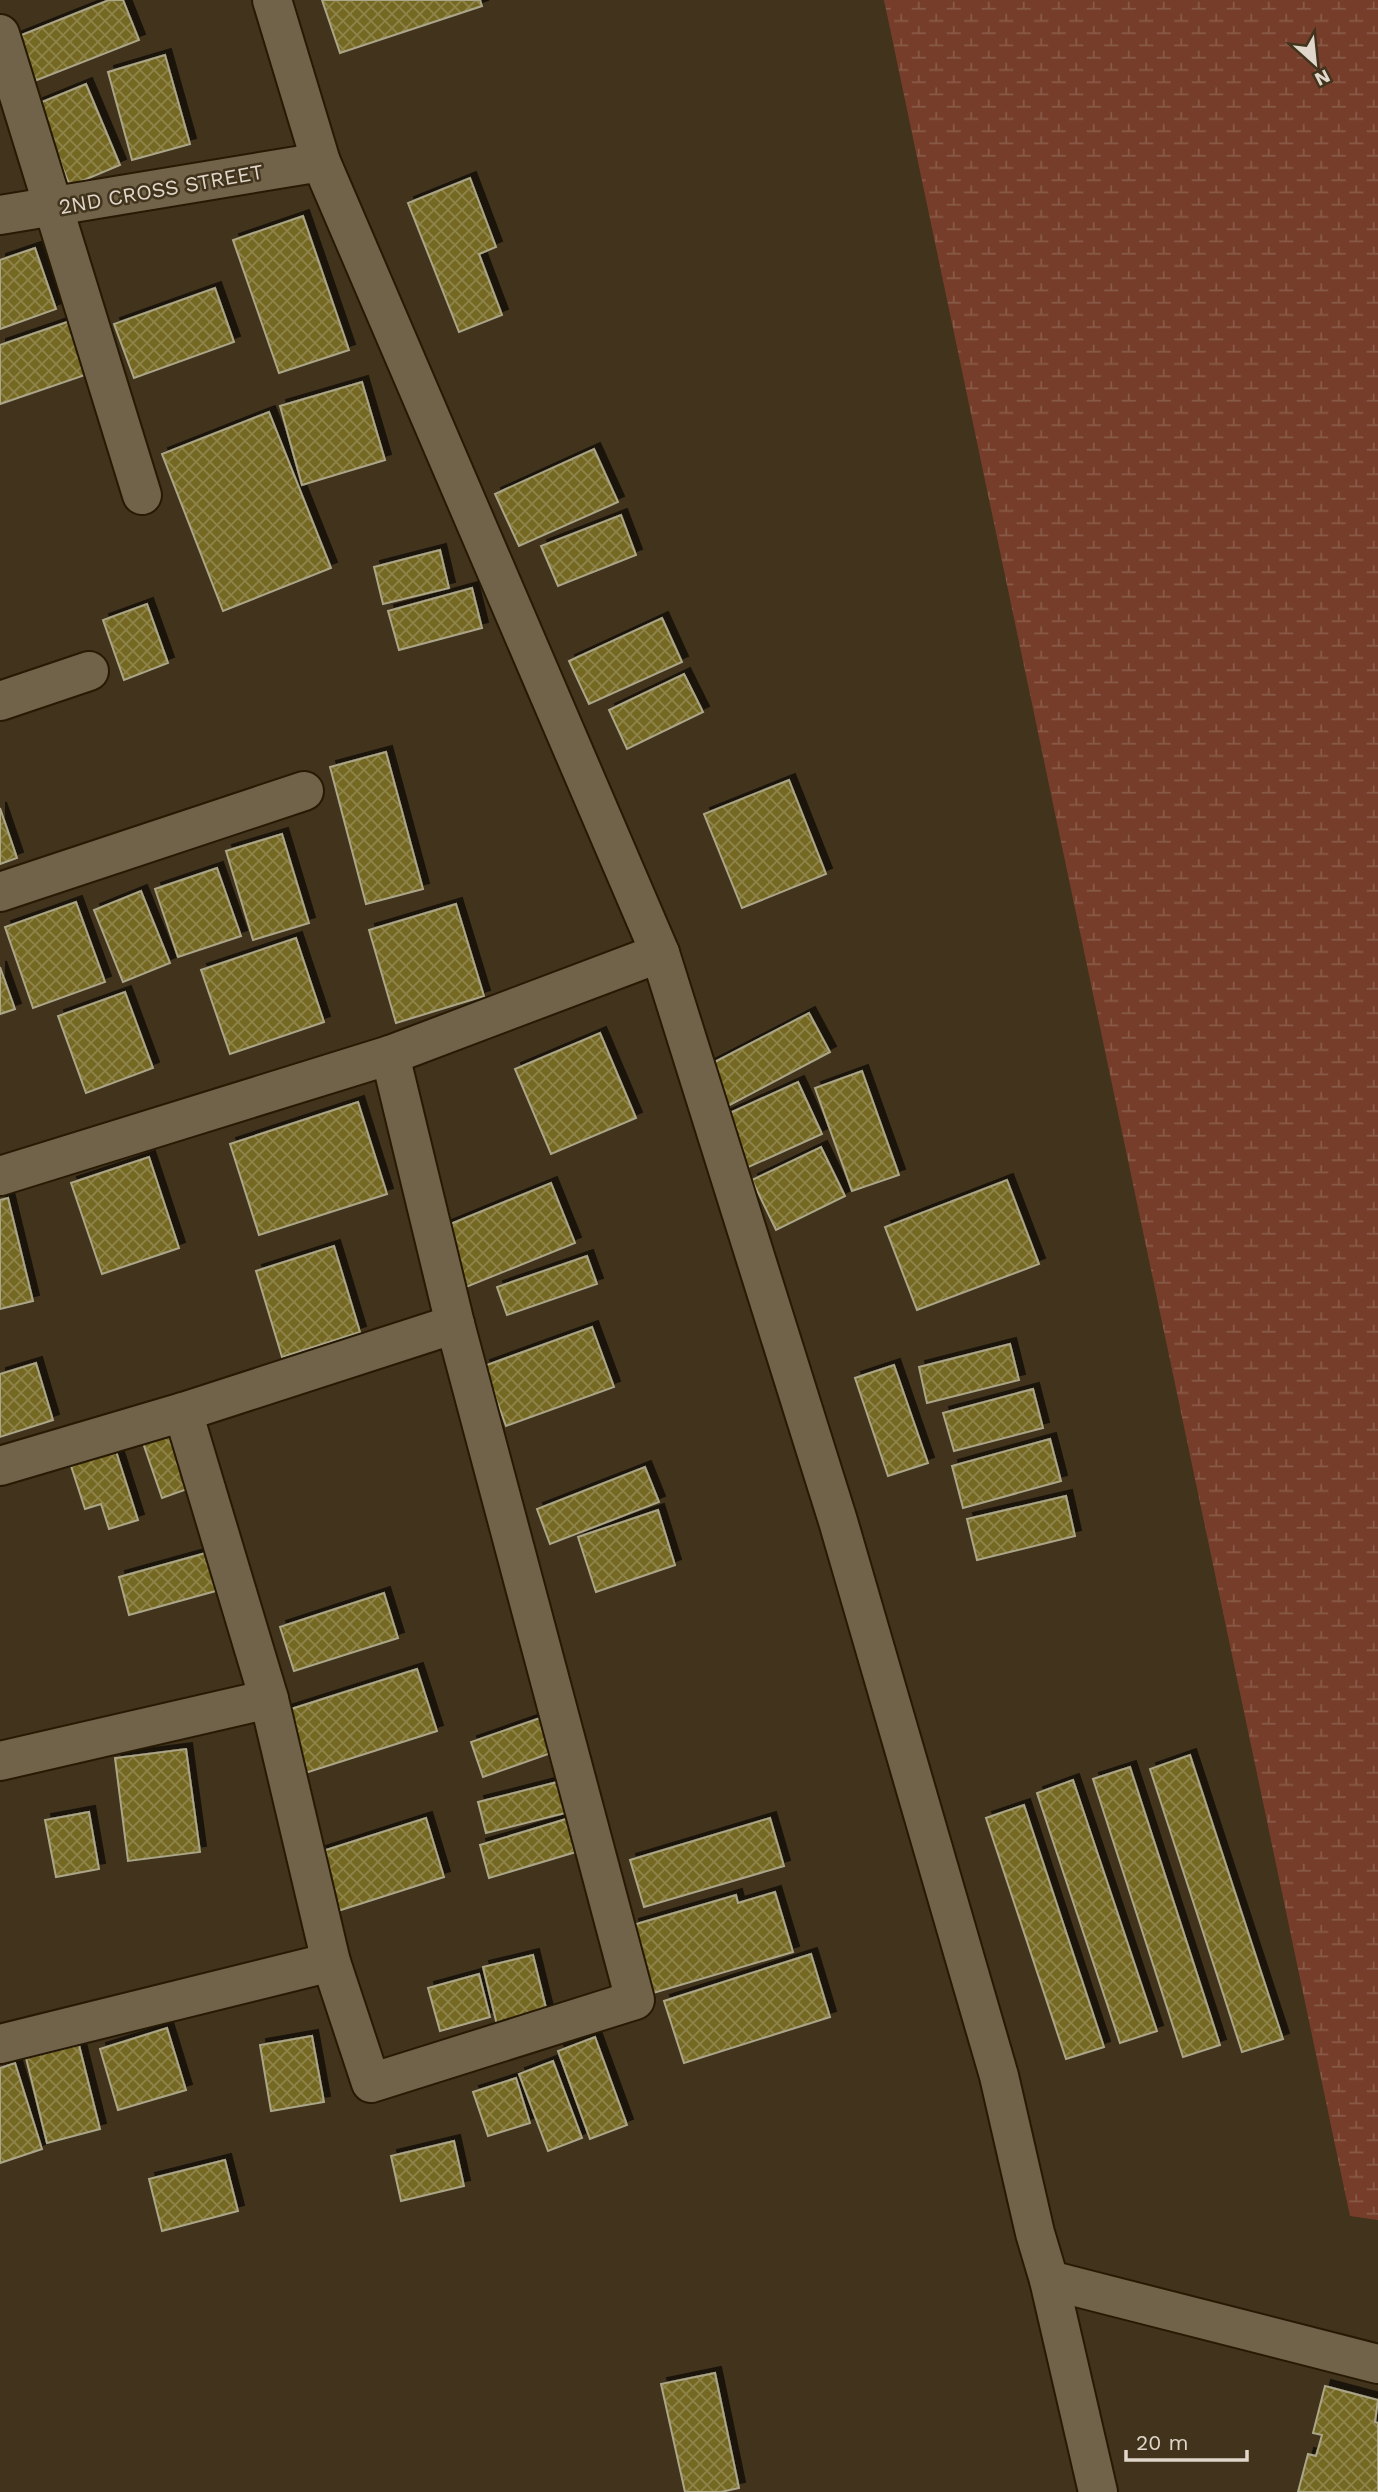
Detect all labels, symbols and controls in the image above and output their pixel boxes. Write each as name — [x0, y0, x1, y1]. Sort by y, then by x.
north arrow — [1280, 28, 1350, 98]
text: N — [1311, 64, 1334, 91]
street label: 2ND CROSS STREET — [57, 159, 265, 219]
scale bar — [1126, 2418, 1247, 2462]
text: 20 m — [1136, 2430, 1188, 2455]

